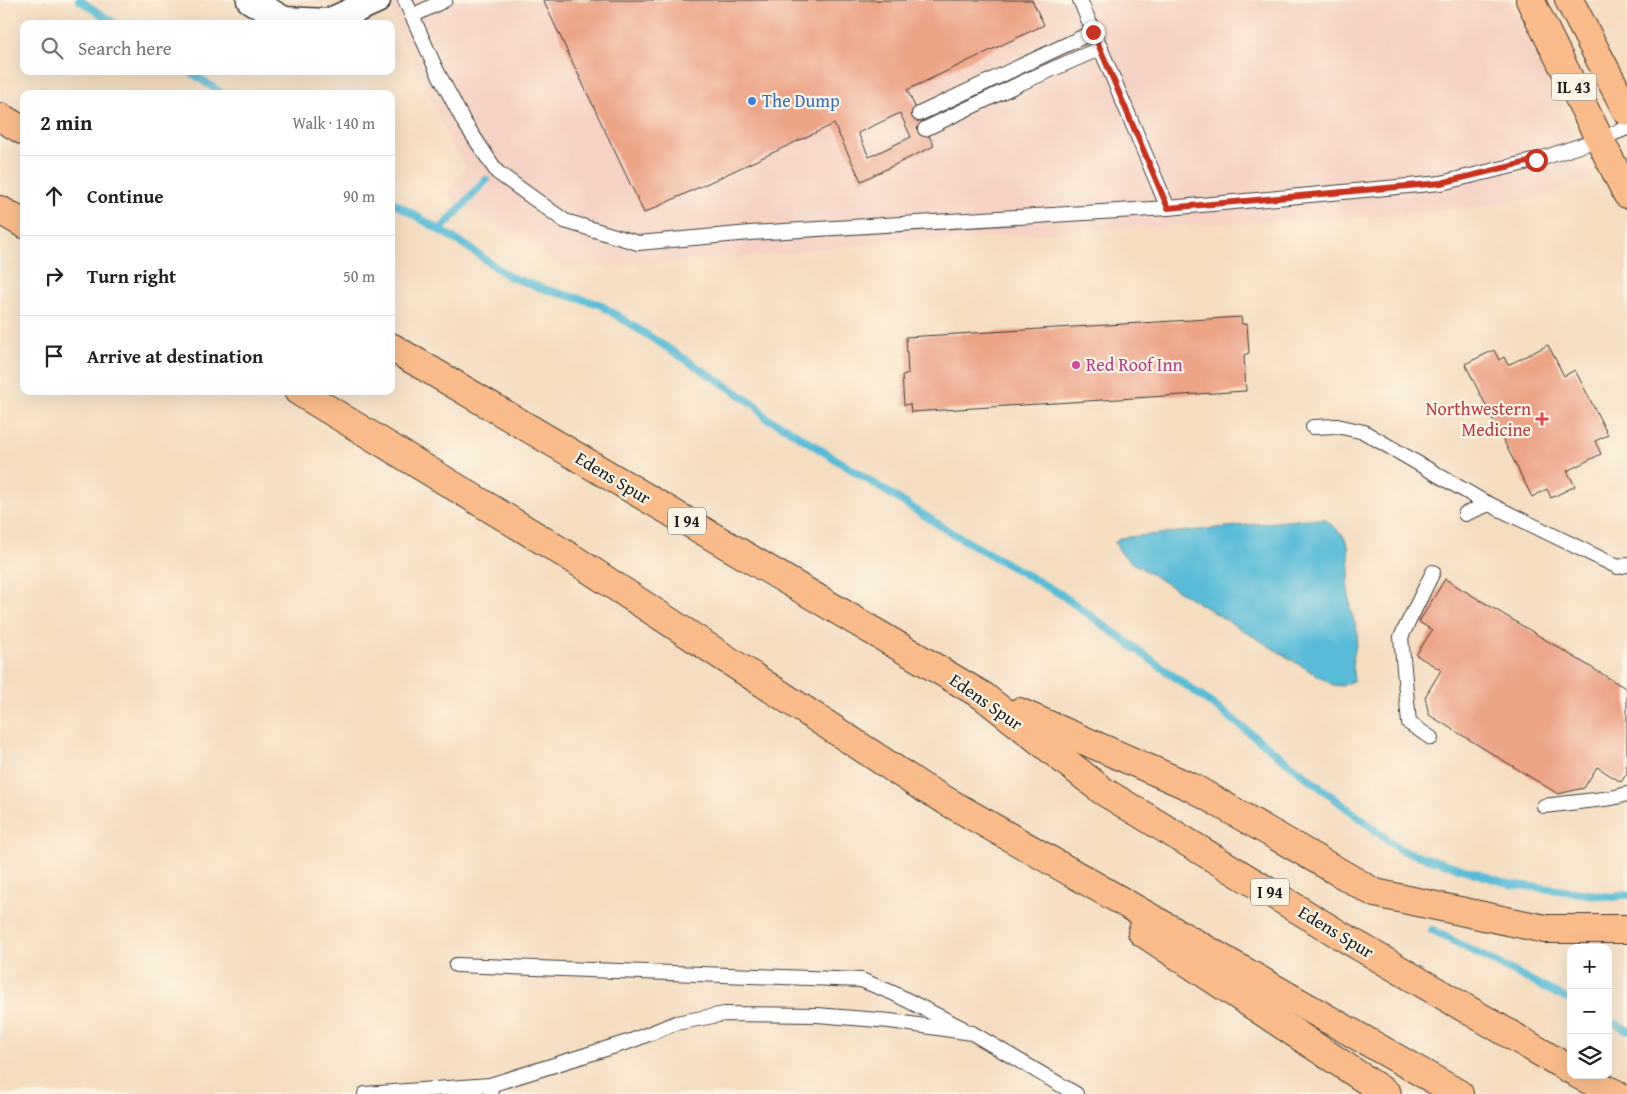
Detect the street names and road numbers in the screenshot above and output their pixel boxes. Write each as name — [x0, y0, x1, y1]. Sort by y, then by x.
road number: IL 43 — [1552, 74, 1596, 100]
street label: Edens Spur — [570, 444, 657, 511]
road number: I 94 — [668, 508, 706, 534]
street label: Edens Spur — [944, 666, 1029, 737]
road number: I 94 — [1251, 879, 1289, 906]
street label: Edens Spur — [1293, 898, 1380, 965]

